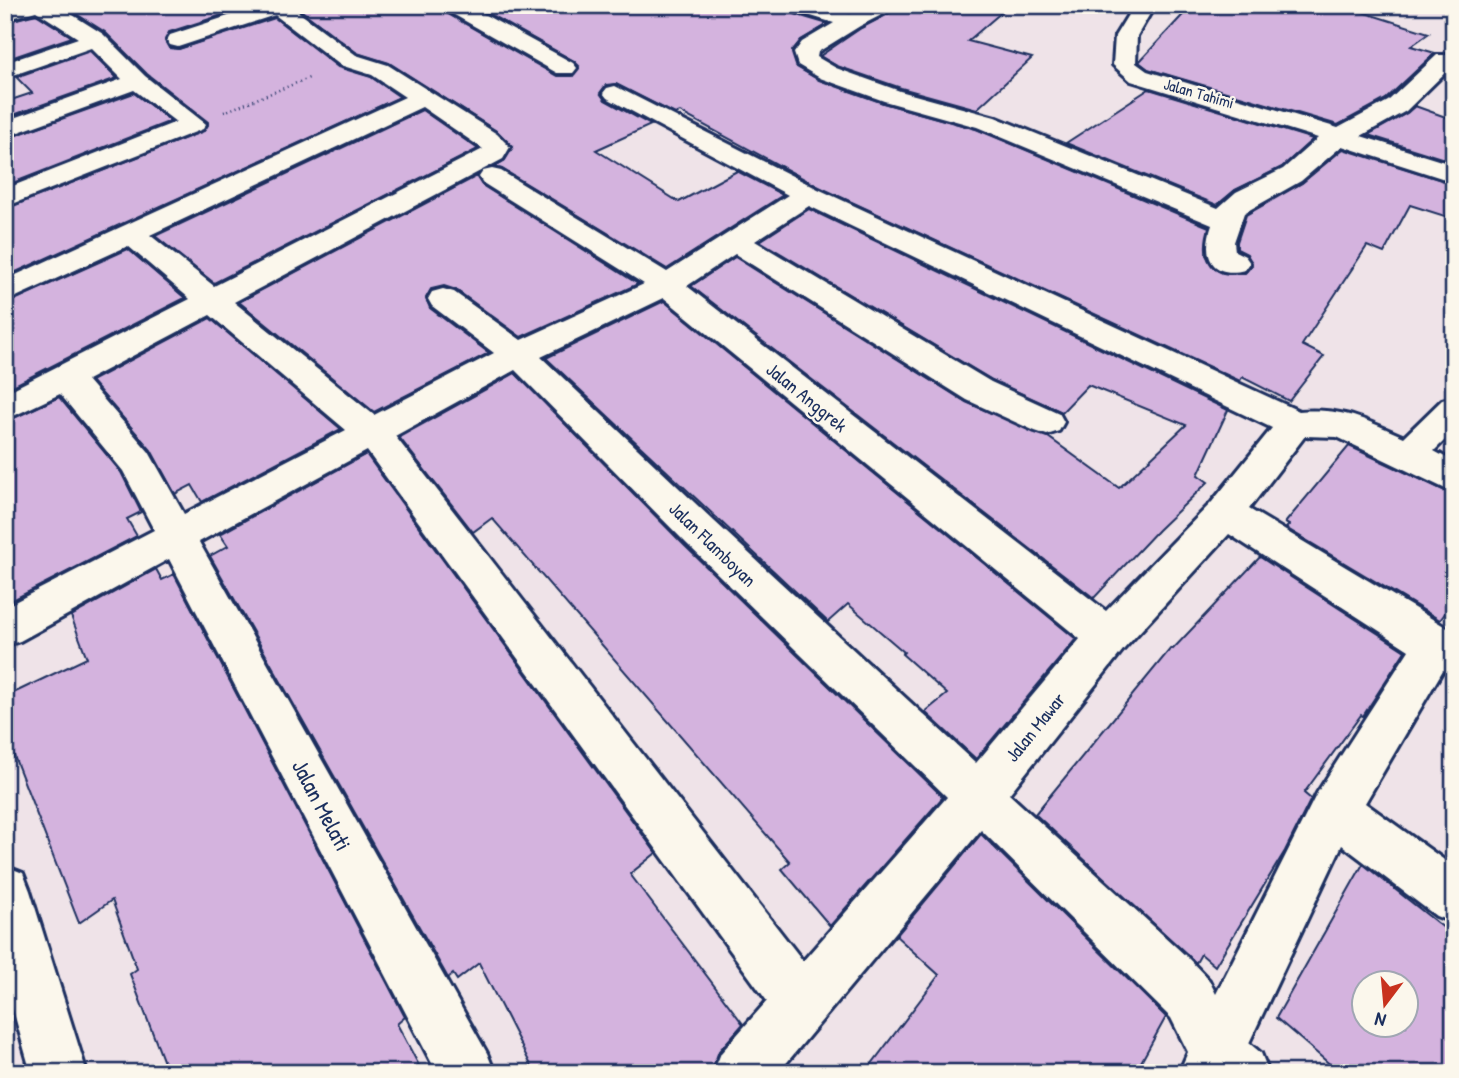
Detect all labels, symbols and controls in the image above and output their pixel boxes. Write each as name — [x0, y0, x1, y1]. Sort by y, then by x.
street label: Jalan Tahimi — [1161, 72, 1237, 114]
street label: Jalan Anggrek — [761, 356, 853, 438]
street label: Jalan Flamboyan — [664, 496, 762, 592]
street label: Jalan Mawar — [999, 686, 1071, 767]
street label: Jalan Melati — [285, 754, 359, 856]
north arrow — [1350, 970, 1420, 1040]
text: N — [1372, 1006, 1389, 1034]

